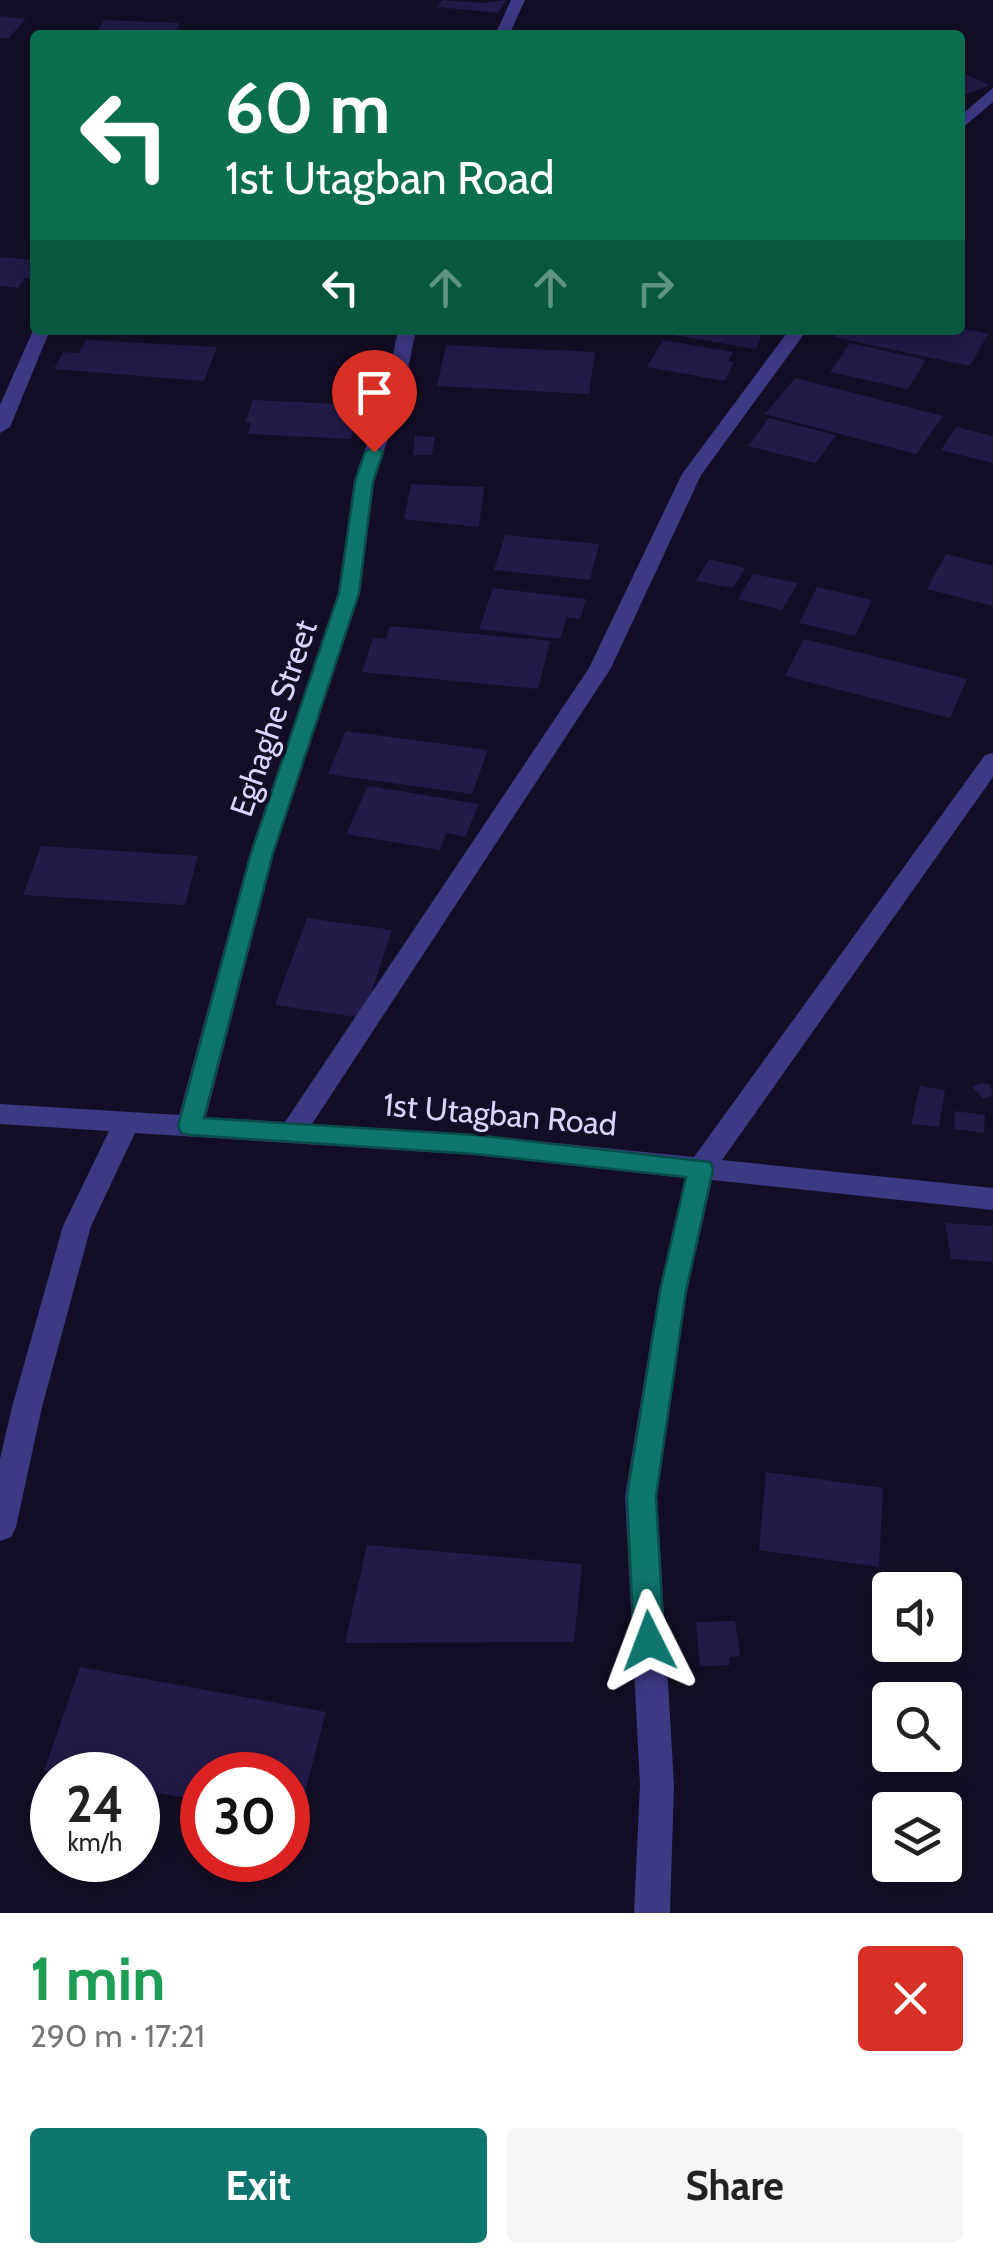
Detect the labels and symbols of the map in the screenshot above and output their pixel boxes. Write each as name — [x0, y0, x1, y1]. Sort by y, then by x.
pin — [332, 350, 417, 453]
street label: Eghaghe Street — [221, 615, 325, 821]
street label: 1st Utagban Road — [382, 1084, 618, 1144]
position arrow — [597, 1589, 701, 1693]
speed limit sign: 30 — [180, 1752, 310, 1882]

